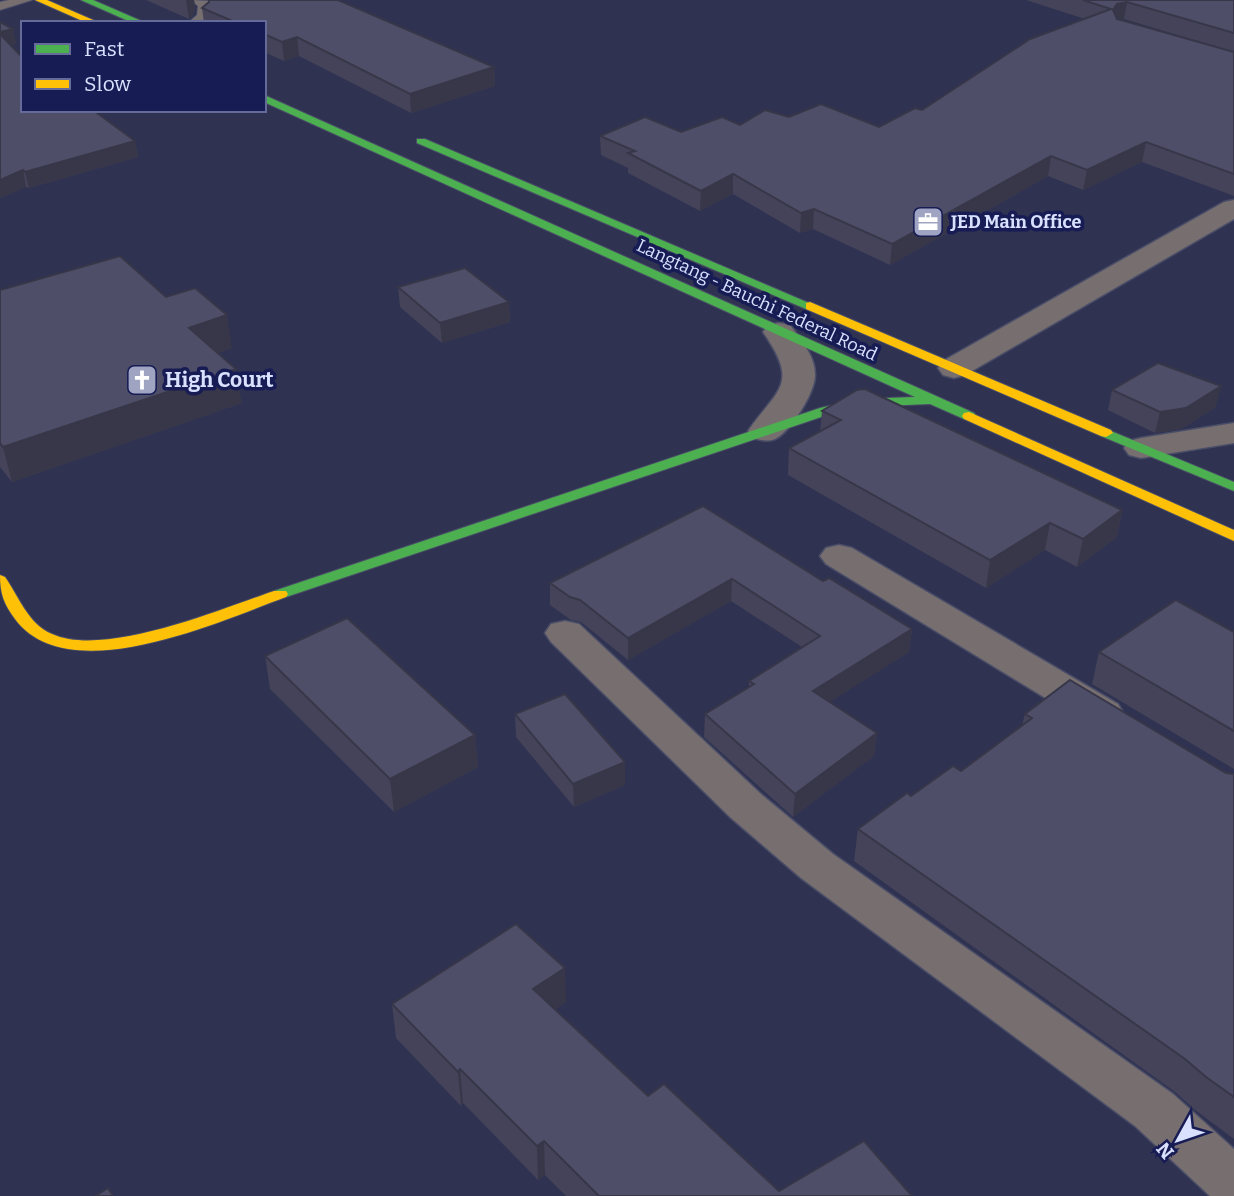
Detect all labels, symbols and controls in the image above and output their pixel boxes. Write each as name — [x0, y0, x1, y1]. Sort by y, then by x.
legend — [21, 21, 266, 112]
text: Fast — [84, 36, 125, 62]
text: Slow — [84, 71, 131, 97]
office icon: JED Main Office — [911, 205, 945, 239]
place label: JED Main Office — [950, 211, 1081, 233]
street label: Langtang - Bauchi Federal Road — [633, 234, 881, 366]
church icon: High Court — [125, 363, 159, 397]
place label: High Court — [165, 367, 274, 393]
north arrow — [1143, 1105, 1213, 1175]
text: N — [1152, 1137, 1179, 1164]

